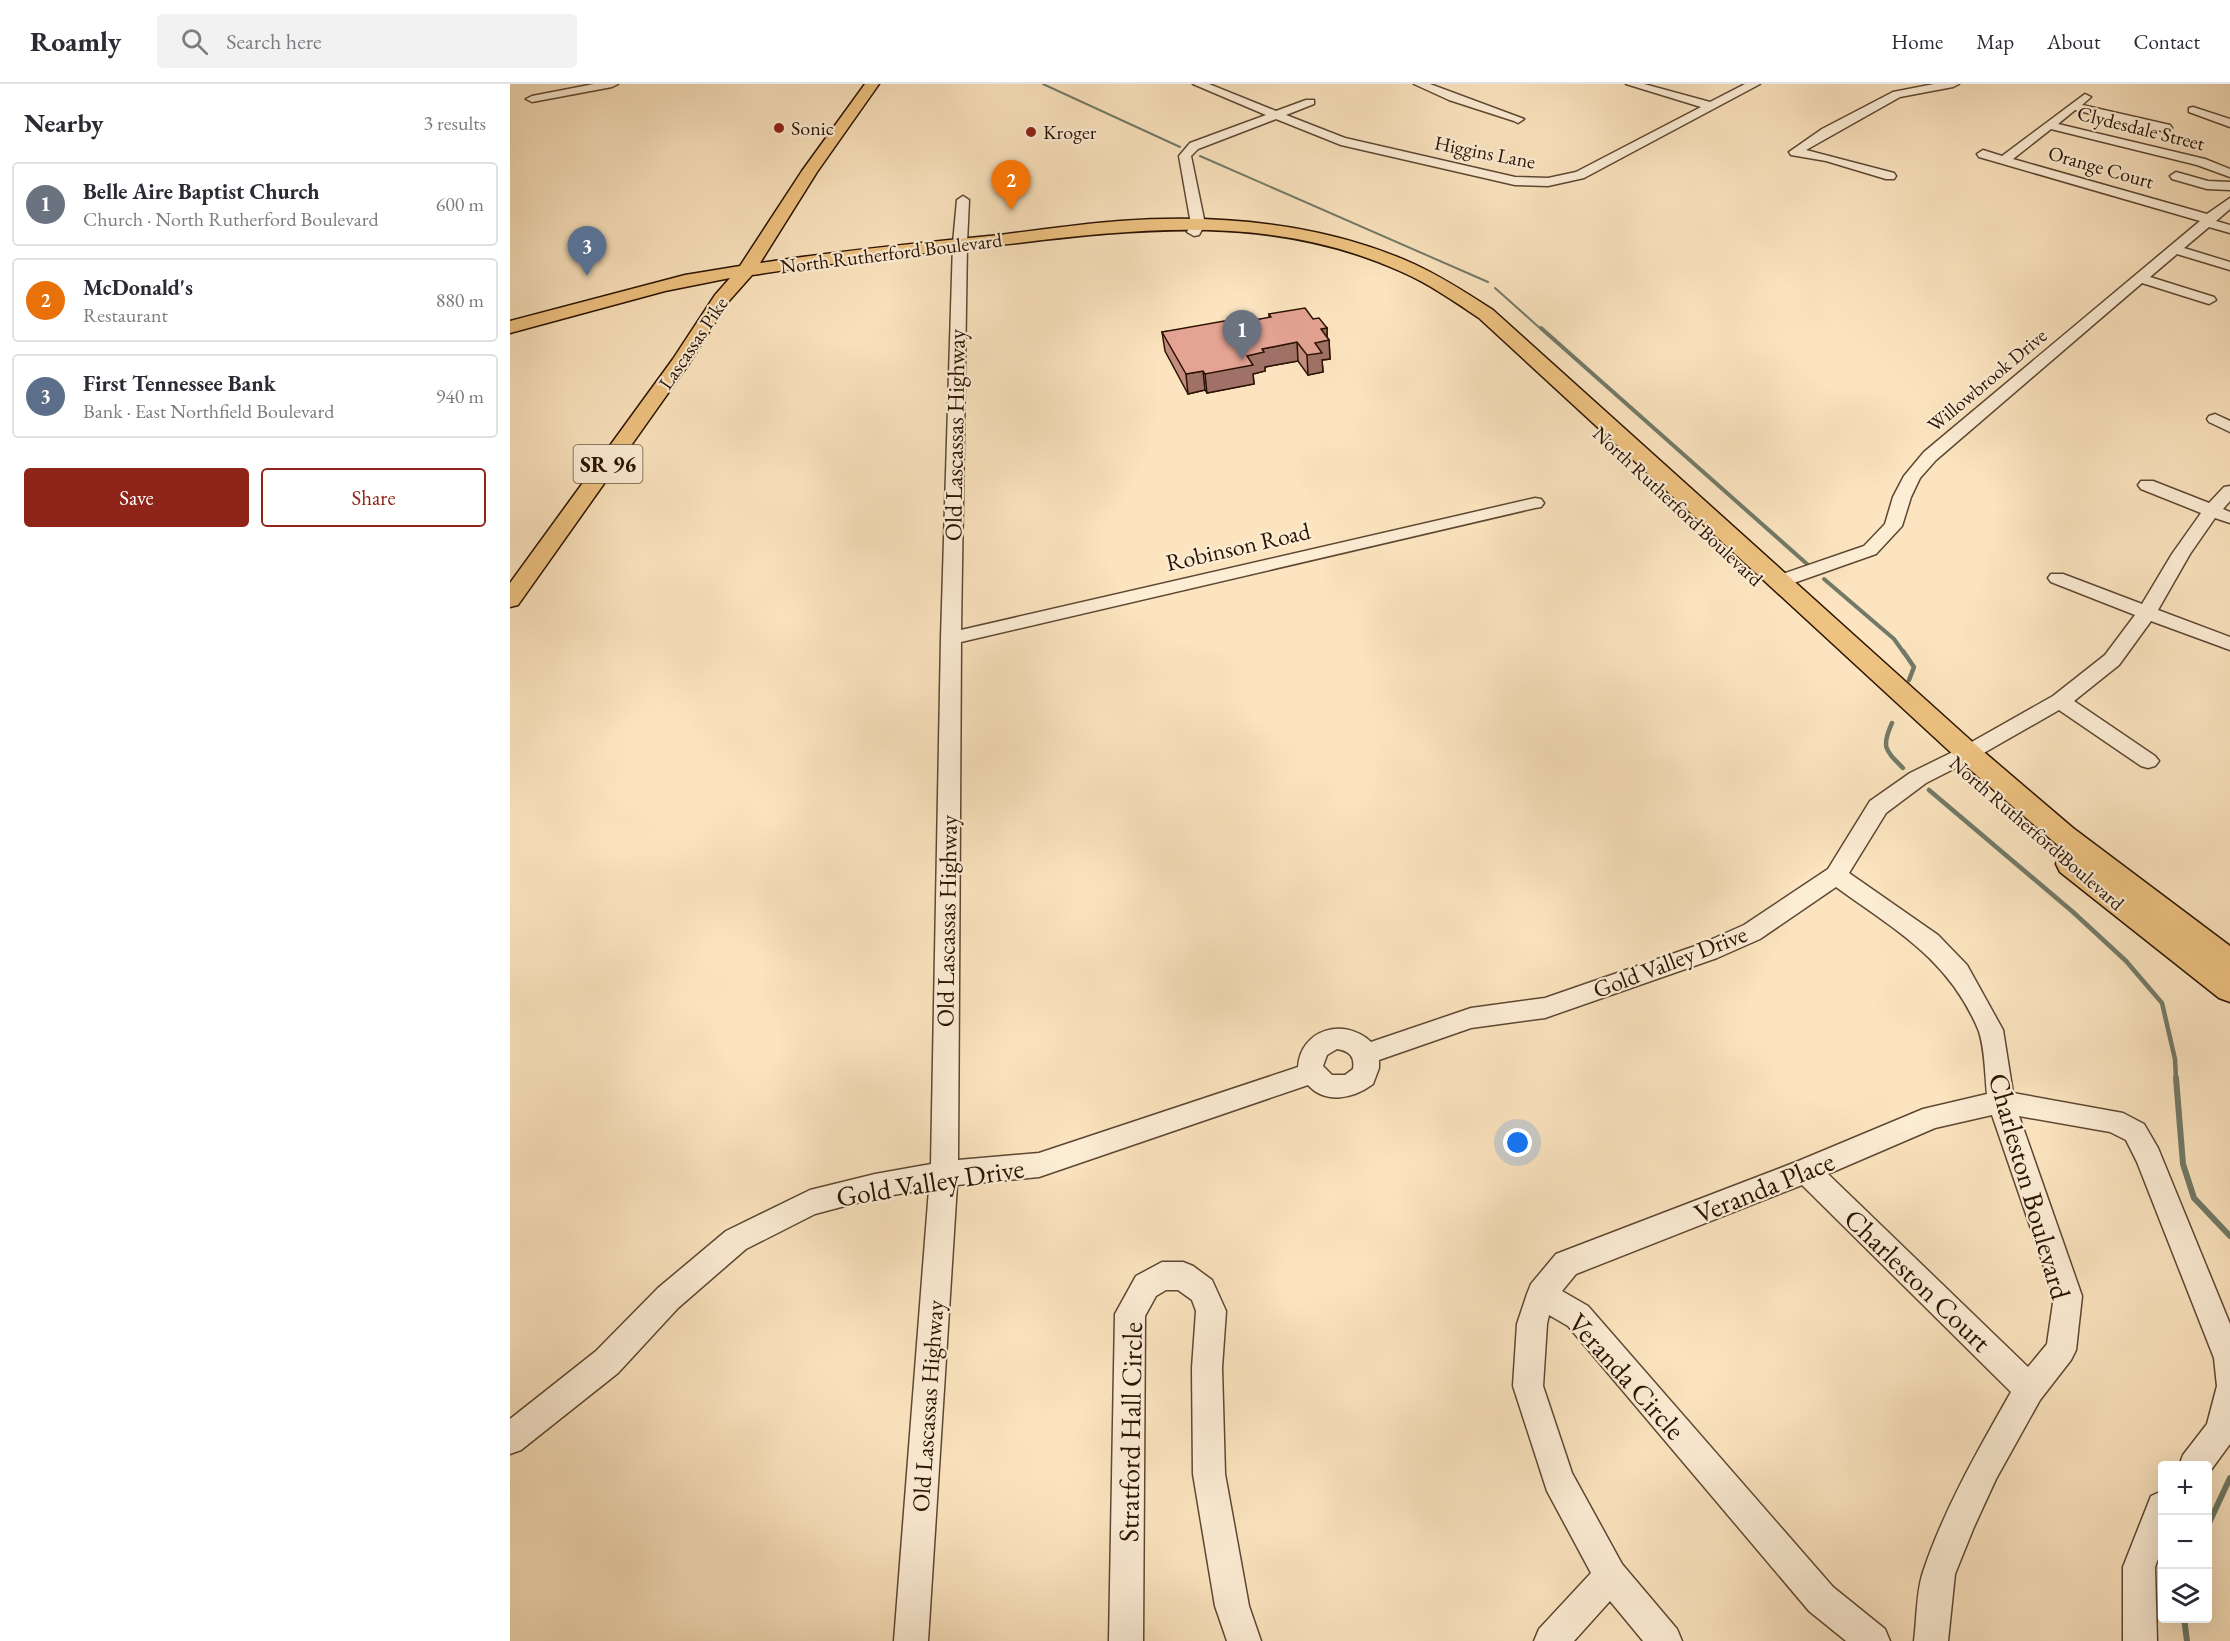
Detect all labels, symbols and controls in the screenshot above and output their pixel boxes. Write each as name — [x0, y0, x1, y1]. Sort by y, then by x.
search box — [157, 14, 577, 68]
text: Roamly — [30, 23, 121, 59]
icon: search — [178, 25, 211, 58]
text: Search here — [226, 27, 322, 56]
text: Home — [1891, 28, 1943, 55]
text: Map — [1976, 28, 2014, 55]
text: About — [2047, 28, 2100, 55]
text: Contact — [2133, 28, 2200, 55]
street label: Clydesdale Street — [2075, 100, 2208, 157]
text: Nearby — [24, 106, 104, 140]
text: 3 results — [423, 110, 486, 136]
place label: Sonic — [791, 115, 834, 141]
place label: Kroger — [1043, 119, 1097, 145]
marker: Sonic — [772, 121, 786, 135]
marker: Kroger — [1024, 125, 1038, 139]
street label: Higgins Lane — [1432, 129, 1538, 175]
street label: Orange Court — [2045, 140, 2157, 195]
pin: 2 — [992, 160, 1030, 210]
text: Belle Aire Baptist Church — [83, 177, 320, 206]
text: 1 — [40, 191, 51, 217]
text: 600 m — [436, 191, 484, 217]
text: Church · North Rutherford Boulevard — [83, 206, 379, 232]
pin: 3 — [568, 226, 607, 276]
street label: North Rutherford Boulevard — [779, 226, 1004, 280]
text: McDonald's — [83, 273, 193, 302]
text: 2 — [40, 287, 51, 313]
text: 880 m — [436, 287, 484, 313]
street label: Lascassas Pike — [652, 291, 734, 394]
text: Restaurant — [83, 302, 168, 328]
pin: 1 — [1222, 310, 1262, 360]
street label: Willowbrook Drive — [1922, 322, 2052, 438]
street label: Old Lascassas Highway — [937, 328, 972, 541]
text: First Tennessee Bank — [83, 369, 276, 398]
text: 3 — [40, 383, 51, 409]
text: 940 m — [436, 383, 484, 409]
text: Bank · East Northfield Boulevard — [83, 398, 334, 424]
street label: North Rutherford Boulevard — [1587, 420, 1769, 592]
road number: SR 96 — [573, 445, 642, 483]
button: Save — [24, 468, 249, 527]
button: Share — [261, 468, 486, 527]
street label: Robinson Road — [1163, 515, 1314, 578]
street label: North Rutherford Boulevard — [1944, 750, 2131, 917]
street label: Old Lascassas Highway — [929, 814, 964, 1027]
street label: Gold Valley Drive — [1588, 918, 1751, 1005]
street label: Charleston Boulevard — [1980, 1069, 2080, 1304]
your location — [1503, 1128, 1532, 1157]
street label: Veranda Place — [1689, 1143, 1840, 1231]
street label: Gold Valley Drive — [834, 1149, 1027, 1215]
street label: Charleston Court — [1837, 1201, 1999, 1359]
street label: Old Lascassas Highway — [905, 1298, 950, 1513]
street label: Veranda Circle — [1561, 1305, 1693, 1447]
street label: Stratford Hall Circle — [1110, 1321, 1150, 1542]
map controls — [2158, 1461, 2212, 1623]
button: + — [2158, 1461, 2212, 1515]
button: − — [2158, 1515, 2212, 1569]
button: layers — [2158, 1569, 2212, 1623]

